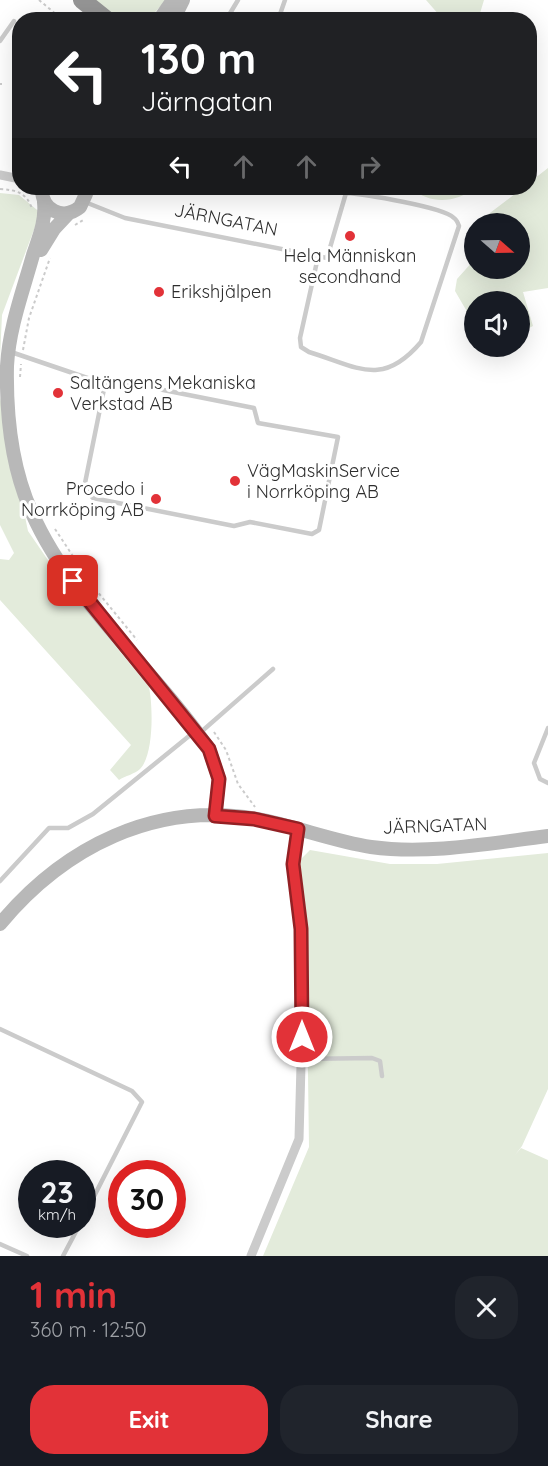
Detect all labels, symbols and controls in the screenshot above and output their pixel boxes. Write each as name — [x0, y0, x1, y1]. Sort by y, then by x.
text: 130 m — [141, 32, 256, 85]
icon: left — [42, 36, 120, 114]
text: Järngatan — [141, 84, 273, 118]
icon: left — [164, 150, 197, 183]
icon: ahead — [227, 150, 260, 183]
icon: ahead — [290, 150, 323, 183]
icon: right — [353, 150, 386, 183]
street label: JÄRNGATAN — [172, 198, 280, 241]
north arrow — [464, 213, 530, 279]
map controls — [464, 213, 530, 357]
marker: Hela Människan secondhand — [343, 229, 357, 243]
place label: Hela Människan secondhand — [284, 244, 416, 288]
place label: Erikshjälpen — [171, 280, 272, 303]
marker: Erikshjälpen — [152, 285, 166, 299]
button: sound — [464, 291, 530, 357]
place label: Saltängens Mekaniska Verkstad AB — [70, 371, 256, 415]
marker: Saltängens Mekaniska Verkstad AB — [51, 386, 65, 400]
place label: VägMaskinService i Norrköping AB — [247, 459, 400, 503]
marker: VägMaskinService i Norrköping AB — [228, 474, 242, 488]
place label: Procedo i Norrköping AB — [21, 477, 144, 521]
marker: Procedo i Norrköping AB — [149, 492, 163, 506]
pin — [47, 555, 98, 606]
icon: arrive — [56, 564, 89, 597]
street label: JÄRNGATAN — [382, 812, 488, 839]
position arrow — [270, 1005, 334, 1069]
speed limit sign: 30 — [108, 1160, 186, 1238]
text: 23 — [40, 1173, 74, 1211]
text: km/h — [38, 1205, 76, 1224]
text: 1 min — [30, 1272, 117, 1317]
button: close — [455, 1276, 518, 1339]
text: 360 m · 12:50 — [30, 1317, 147, 1342]
button: Exit — [30, 1385, 268, 1454]
button: Share — [280, 1385, 518, 1454]

